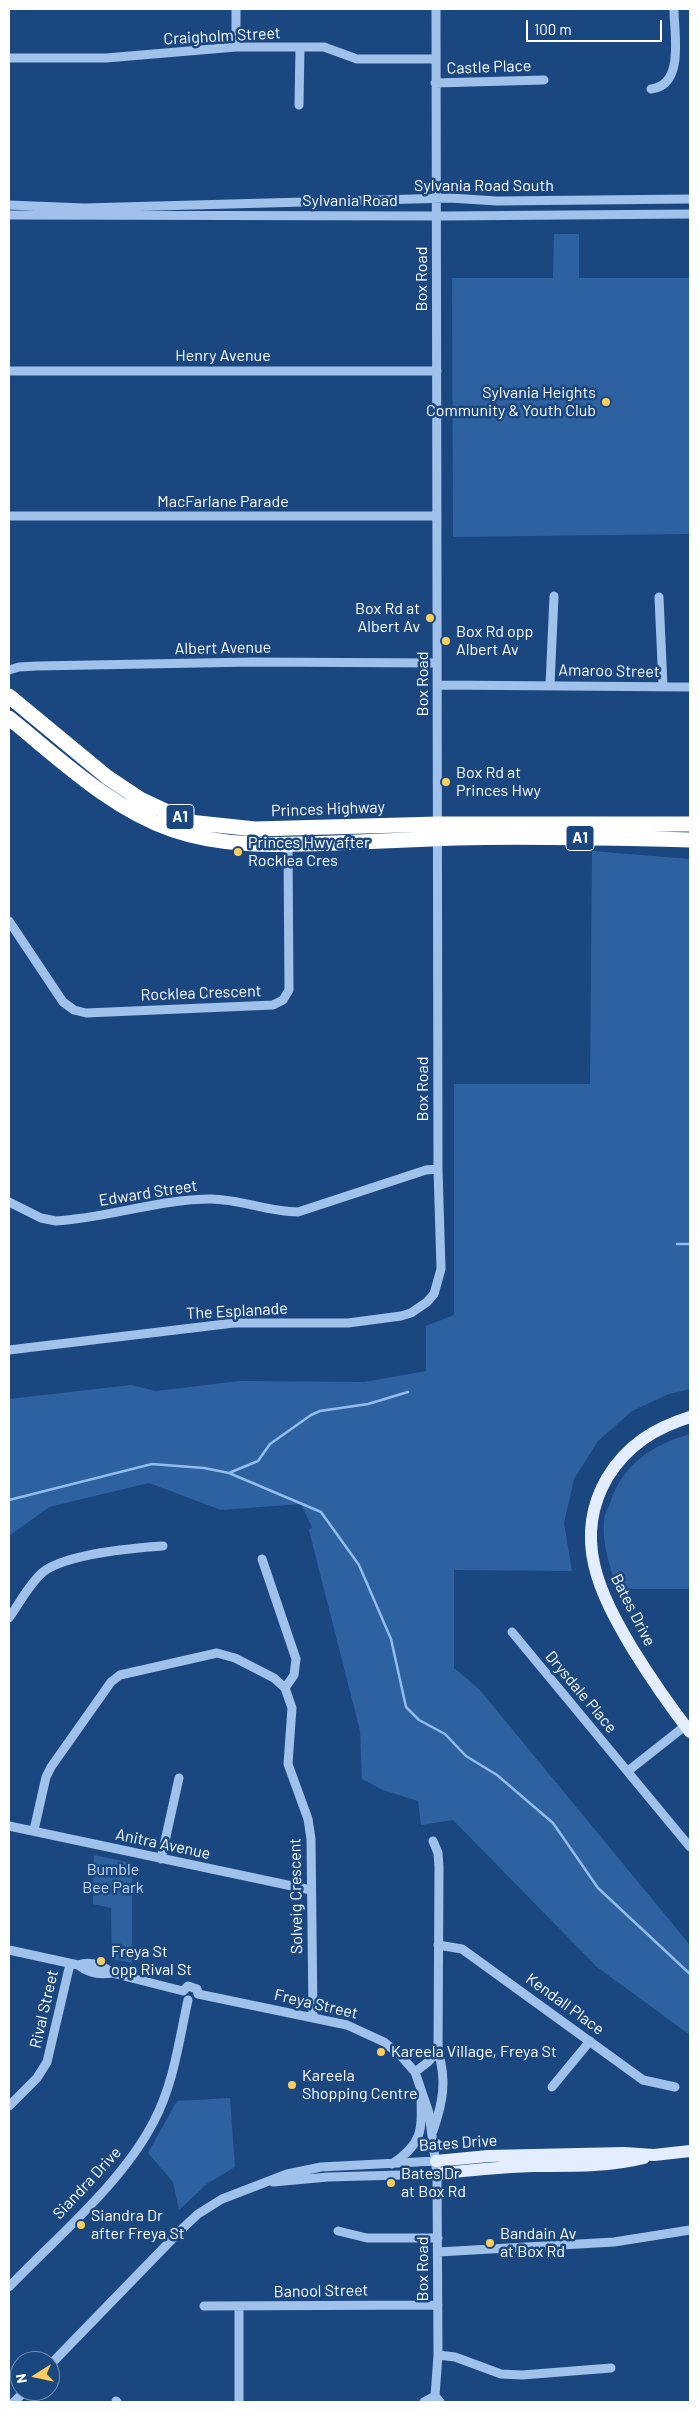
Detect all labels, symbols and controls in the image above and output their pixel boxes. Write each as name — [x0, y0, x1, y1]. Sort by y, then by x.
scale bar — [529, 10, 665, 42]
text: 100 m — [534, 20, 572, 38]
street label: Craigholm Street — [163, 23, 281, 49]
street label: Castle Place — [446, 56, 532, 78]
street label: Sylvania Road South — [414, 176, 554, 196]
street label: Sylvania Road — [302, 191, 398, 211]
street label: Box Road — [412, 247, 432, 311]
street label: Henry Avenue — [175, 346, 271, 366]
place label: Sylvania Heights Community & Youth Club — [426, 383, 596, 421]
marker: Sylvania Heights Community & Youth Club — [600, 396, 612, 408]
street label: MacFarlane Parade — [157, 492, 289, 512]
place label: Box Rd at Albert Av — [355, 599, 420, 637]
marker: Box Rd at Albert Av — [424, 612, 436, 624]
place label: Box Rd opp Albert Av — [456, 622, 533, 660]
marker: Box Rd opp Albert Av — [440, 635, 452, 647]
street label: Albert Avenue — [175, 638, 271, 658]
street label: Box Road — [413, 652, 433, 716]
street label: Amaroo Street — [558, 661, 660, 681]
place label: Box Rd at Princes Hwy — [456, 763, 541, 801]
marker: Box Rd at Princes Hwy — [440, 776, 452, 788]
street label: Princes Highway — [271, 797, 385, 821]
road number: A1 — [166, 804, 194, 830]
road number: A1 — [566, 826, 594, 850]
place label: Princes Hwy after Rocklea Cres — [248, 833, 370, 871]
marker: Princes Hwy after Rocklea Cres — [232, 846, 244, 858]
street label: Rocklea Crescent — [140, 981, 262, 1005]
street label: Box Road — [413, 1057, 433, 1121]
street label: Edward Street — [97, 1176, 199, 1210]
street label: The Esplanade — [186, 1299, 288, 1323]
street label: Bates Drive — [607, 1571, 659, 1649]
street label: Drysdale Place — [541, 1647, 621, 1737]
street label: Anitra Avenue — [114, 1825, 212, 1863]
street label: Solveig Crescent — [285, 1838, 307, 1954]
park label: Bumble Bee Park — [82, 1860, 144, 1898]
place label: Freya St opp Rival St — [111, 1942, 192, 1980]
marker: Freya St opp Rival St — [95, 1955, 107, 1967]
street label: Rival Street — [26, 1968, 62, 2050]
street label: Kendall Place — [522, 1969, 608, 2039]
street label: Freya Street — [272, 1985, 360, 2023]
place label: Kareela Village, Freya St — [391, 2042, 557, 2062]
marker: Kareela Village, Freya St — [375, 2046, 387, 2058]
place label: Kareela Shopping Centre — [302, 2066, 418, 2104]
marker: Kareela Shopping Centre — [286, 2079, 298, 2091]
street label: Bates Drive — [418, 2131, 498, 2155]
street label: Siandra Drive — [49, 2143, 125, 2223]
place label: Bates Dr at Box Rd — [401, 2164, 466, 2202]
marker: Bates Dr at Box Rd — [385, 2177, 397, 2189]
place label: Siandra Dr after Freya St — [91, 2206, 185, 2244]
marker: Siandra Dr after Freya St — [75, 2219, 87, 2231]
place label: Bandain Av at Box Rd — [500, 2224, 576, 2262]
street label: Box Road — [413, 2237, 433, 2301]
marker: Bandain Av at Box Rd — [484, 2237, 496, 2249]
street label: Banool Street — [274, 2281, 368, 2301]
north arrow — [10, 2351, 60, 2401]
text: N — [12, 2372, 30, 2385]

